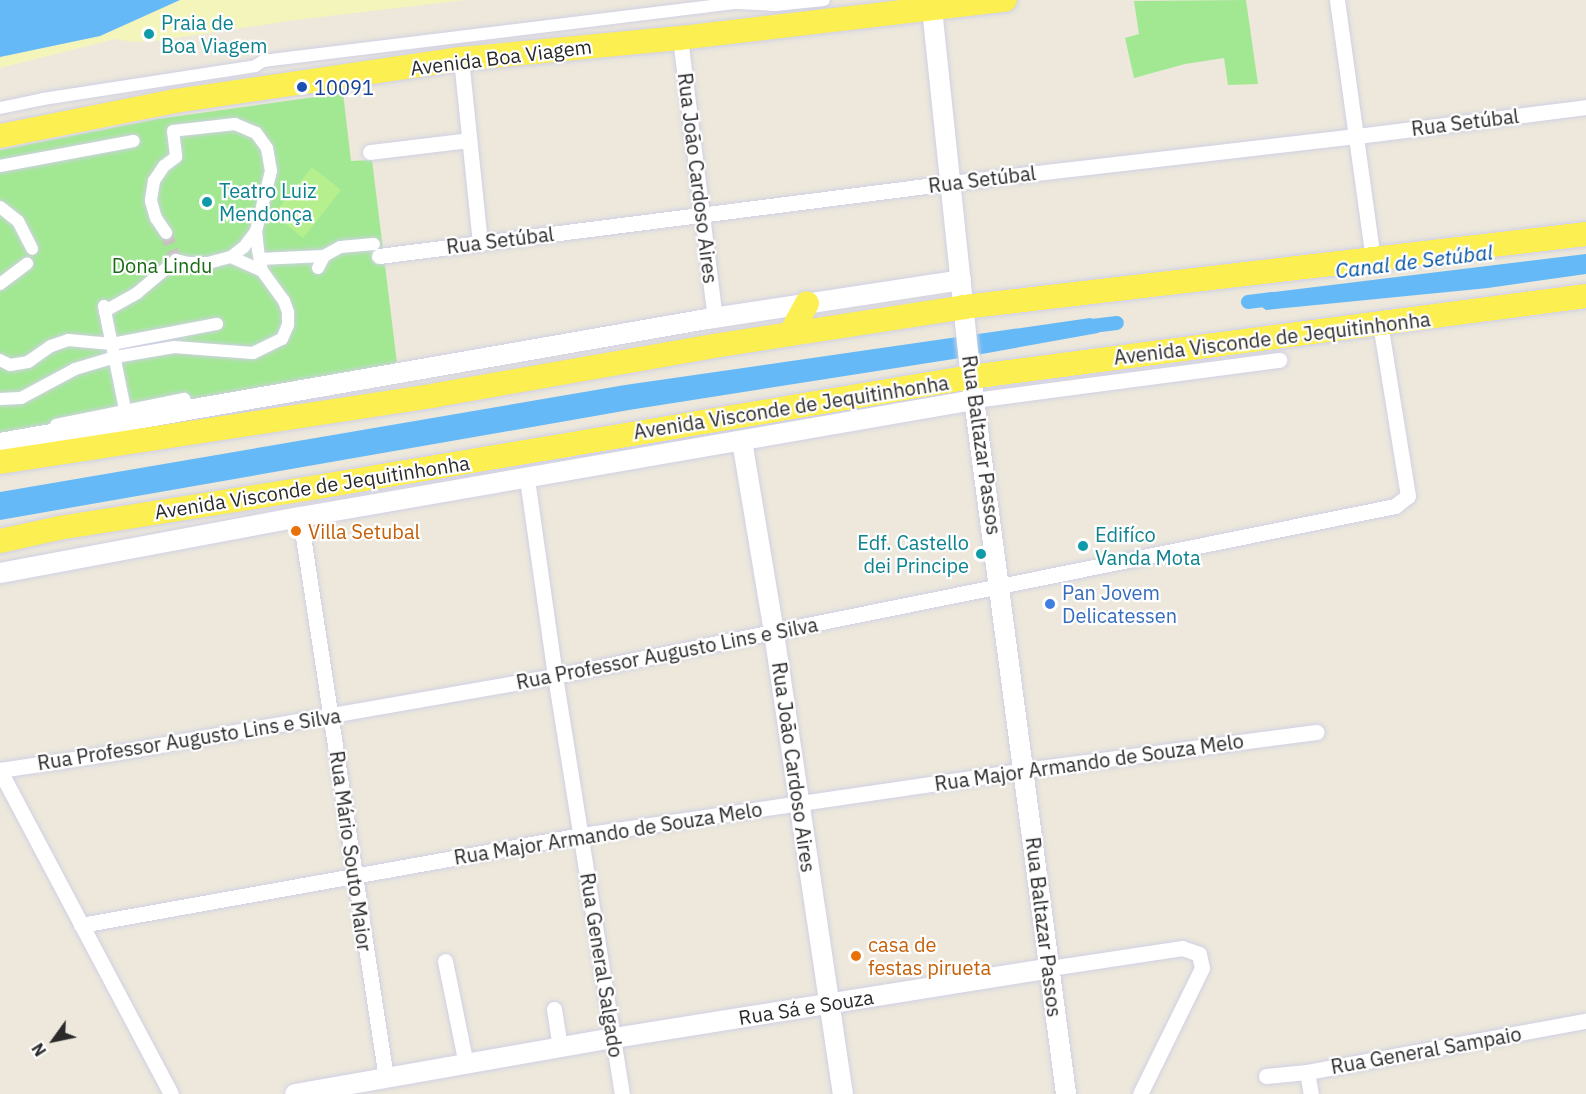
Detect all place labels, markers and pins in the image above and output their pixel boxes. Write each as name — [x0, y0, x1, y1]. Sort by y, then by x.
place label: Praia de Boa Viagem — [161, 11, 267, 58]
marker: Praia de Boa Viagem — [142, 27, 156, 41]
place label: 10091 — [314, 75, 374, 99]
marker: 10091 — [295, 80, 309, 94]
place label: Teatro Luiz Mendonça — [219, 178, 316, 225]
marker: Teatro Luiz Mendonça — [200, 195, 214, 209]
place label: Villa Setubal — [308, 519, 420, 543]
place label: Edifíco Vanda Mota — [1095, 522, 1201, 569]
marker: Villa Setubal — [289, 524, 303, 538]
place label: Edf. Castello dei Principe — [857, 530, 969, 577]
marker: Edifíco Vanda Mota — [1076, 539, 1090, 553]
marker: Edf. Castello dei Principe — [974, 547, 988, 561]
place label: Pan Jovem Delicatessen — [1062, 580, 1177, 627]
marker: Pan Jovem Delicatessen — [1043, 597, 1057, 611]
place label: casa de festas pirueta — [868, 933, 991, 980]
marker: casa de festas pirueta — [849, 949, 863, 963]

